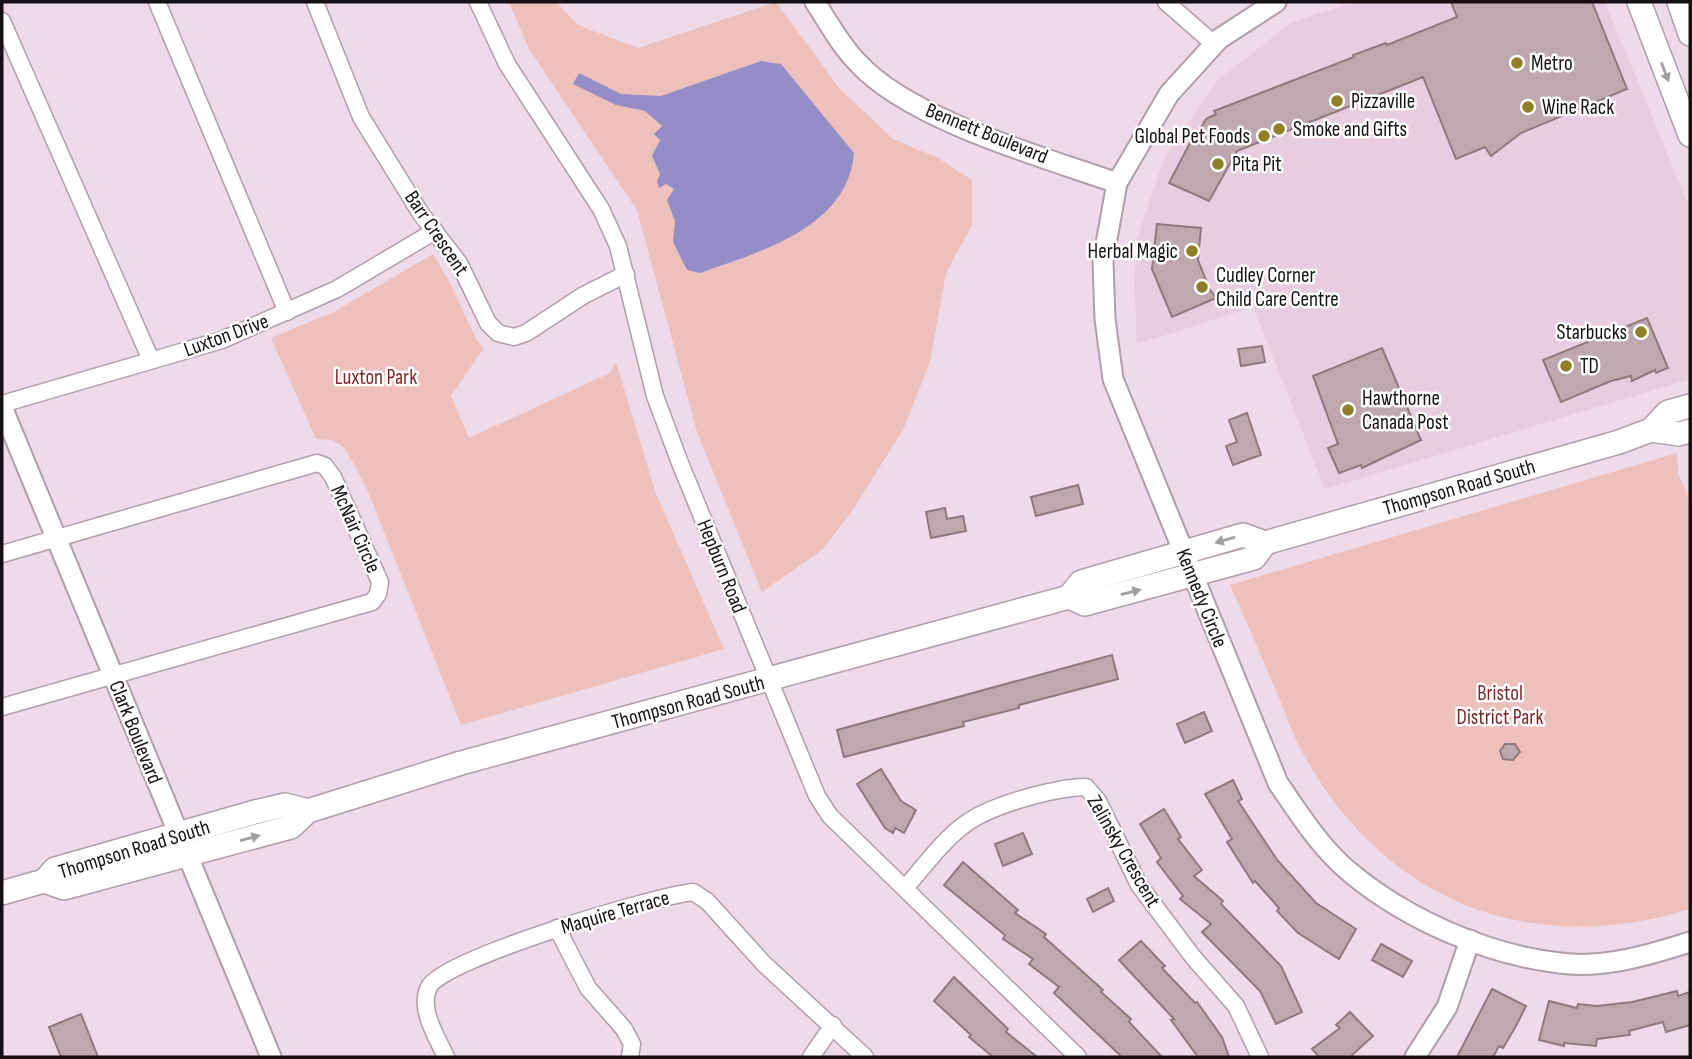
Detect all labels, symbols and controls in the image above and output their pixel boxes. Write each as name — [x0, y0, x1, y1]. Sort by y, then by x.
place label: Metro — [1531, 51, 1573, 76]
marker: Metro — [1509, 55, 1525, 71]
one-way arrow — [1660, 62, 1671, 83]
place label: Pizzaville — [1351, 89, 1415, 114]
marker: Pizzaville — [1329, 93, 1345, 109]
place label: Wine Rack — [1542, 95, 1614, 120]
street label: Bennett Boulevard — [922, 98, 1052, 169]
marker: Wine Rack — [1520, 99, 1536, 115]
place label: Smoke and Gifts — [1293, 117, 1407, 142]
marker: Smoke and Gifts — [1271, 121, 1287, 137]
place label: Global Pet Foods — [1134, 124, 1250, 149]
marker: Global Pet Foods — [1256, 128, 1272, 144]
place label: Pita Pit — [1232, 152, 1282, 177]
marker: Pita Pit — [1210, 156, 1226, 172]
street label: Barr Crescent — [399, 186, 474, 280]
place label: Herbal Magic — [1088, 239, 1178, 264]
marker: Herbal Magic — [1184, 243, 1200, 259]
place label: Cudley Corner Child Care Centre — [1216, 263, 1339, 312]
marker: Cudley Corner Child Care Centre — [1194, 279, 1210, 295]
street label: Luxton Drive — [180, 309, 272, 362]
place label: Starbucks — [1556, 320, 1627, 345]
marker: Starbucks — [1633, 324, 1649, 340]
place label: TD — [1580, 354, 1599, 379]
marker: TD — [1558, 358, 1574, 374]
park label: Luxton Park — [335, 365, 417, 390]
place label: Hawthorne Canada Post — [1362, 386, 1449, 435]
marker: Hawthorne Canada Post — [1340, 402, 1356, 418]
street label: Thompson Road South — [1380, 454, 1538, 521]
street label: McNair Circle — [325, 481, 386, 577]
street label: Hepburn Road — [691, 516, 752, 617]
one-way arrow — [1214, 536, 1235, 546]
street label: Kennedy Circle — [1170, 545, 1233, 651]
one-way arrow — [1121, 587, 1142, 597]
street label: Thompson Road South — [609, 670, 767, 735]
street label: Clark Boulevard — [104, 677, 168, 787]
park label: Bristol District Park — [1457, 681, 1543, 730]
street label: Zelinsky Crescent — [1081, 791, 1166, 912]
street label: Thompson Road South — [55, 815, 213, 884]
one-way arrow — [239, 832, 261, 843]
street label: Maquire Terrace — [558, 885, 672, 940]

